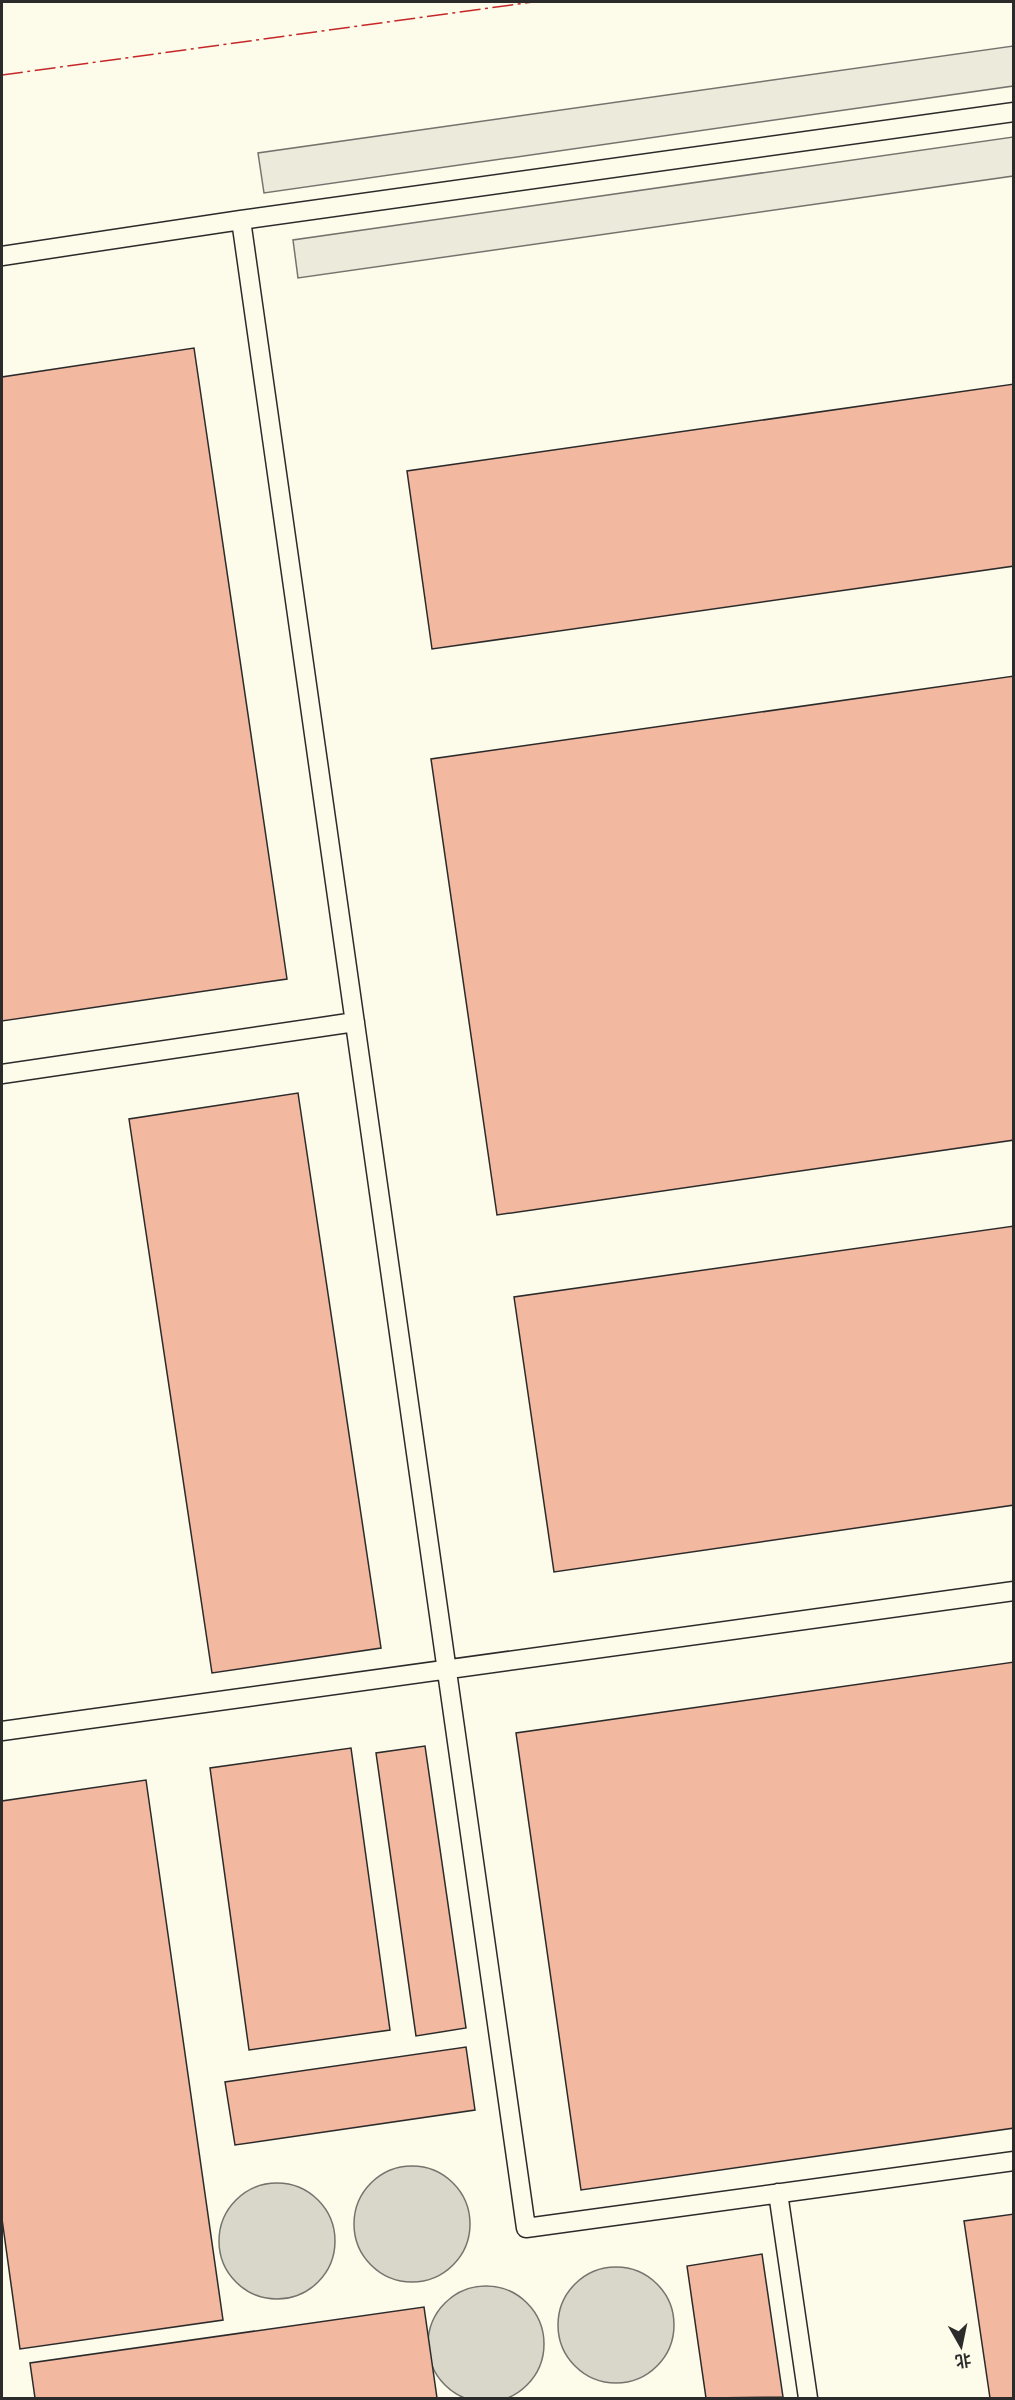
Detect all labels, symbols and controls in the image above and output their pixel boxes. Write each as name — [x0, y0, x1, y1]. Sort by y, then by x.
north arrow — [931, 2316, 991, 2376]
text: 北 — [954, 2350, 973, 2371]

